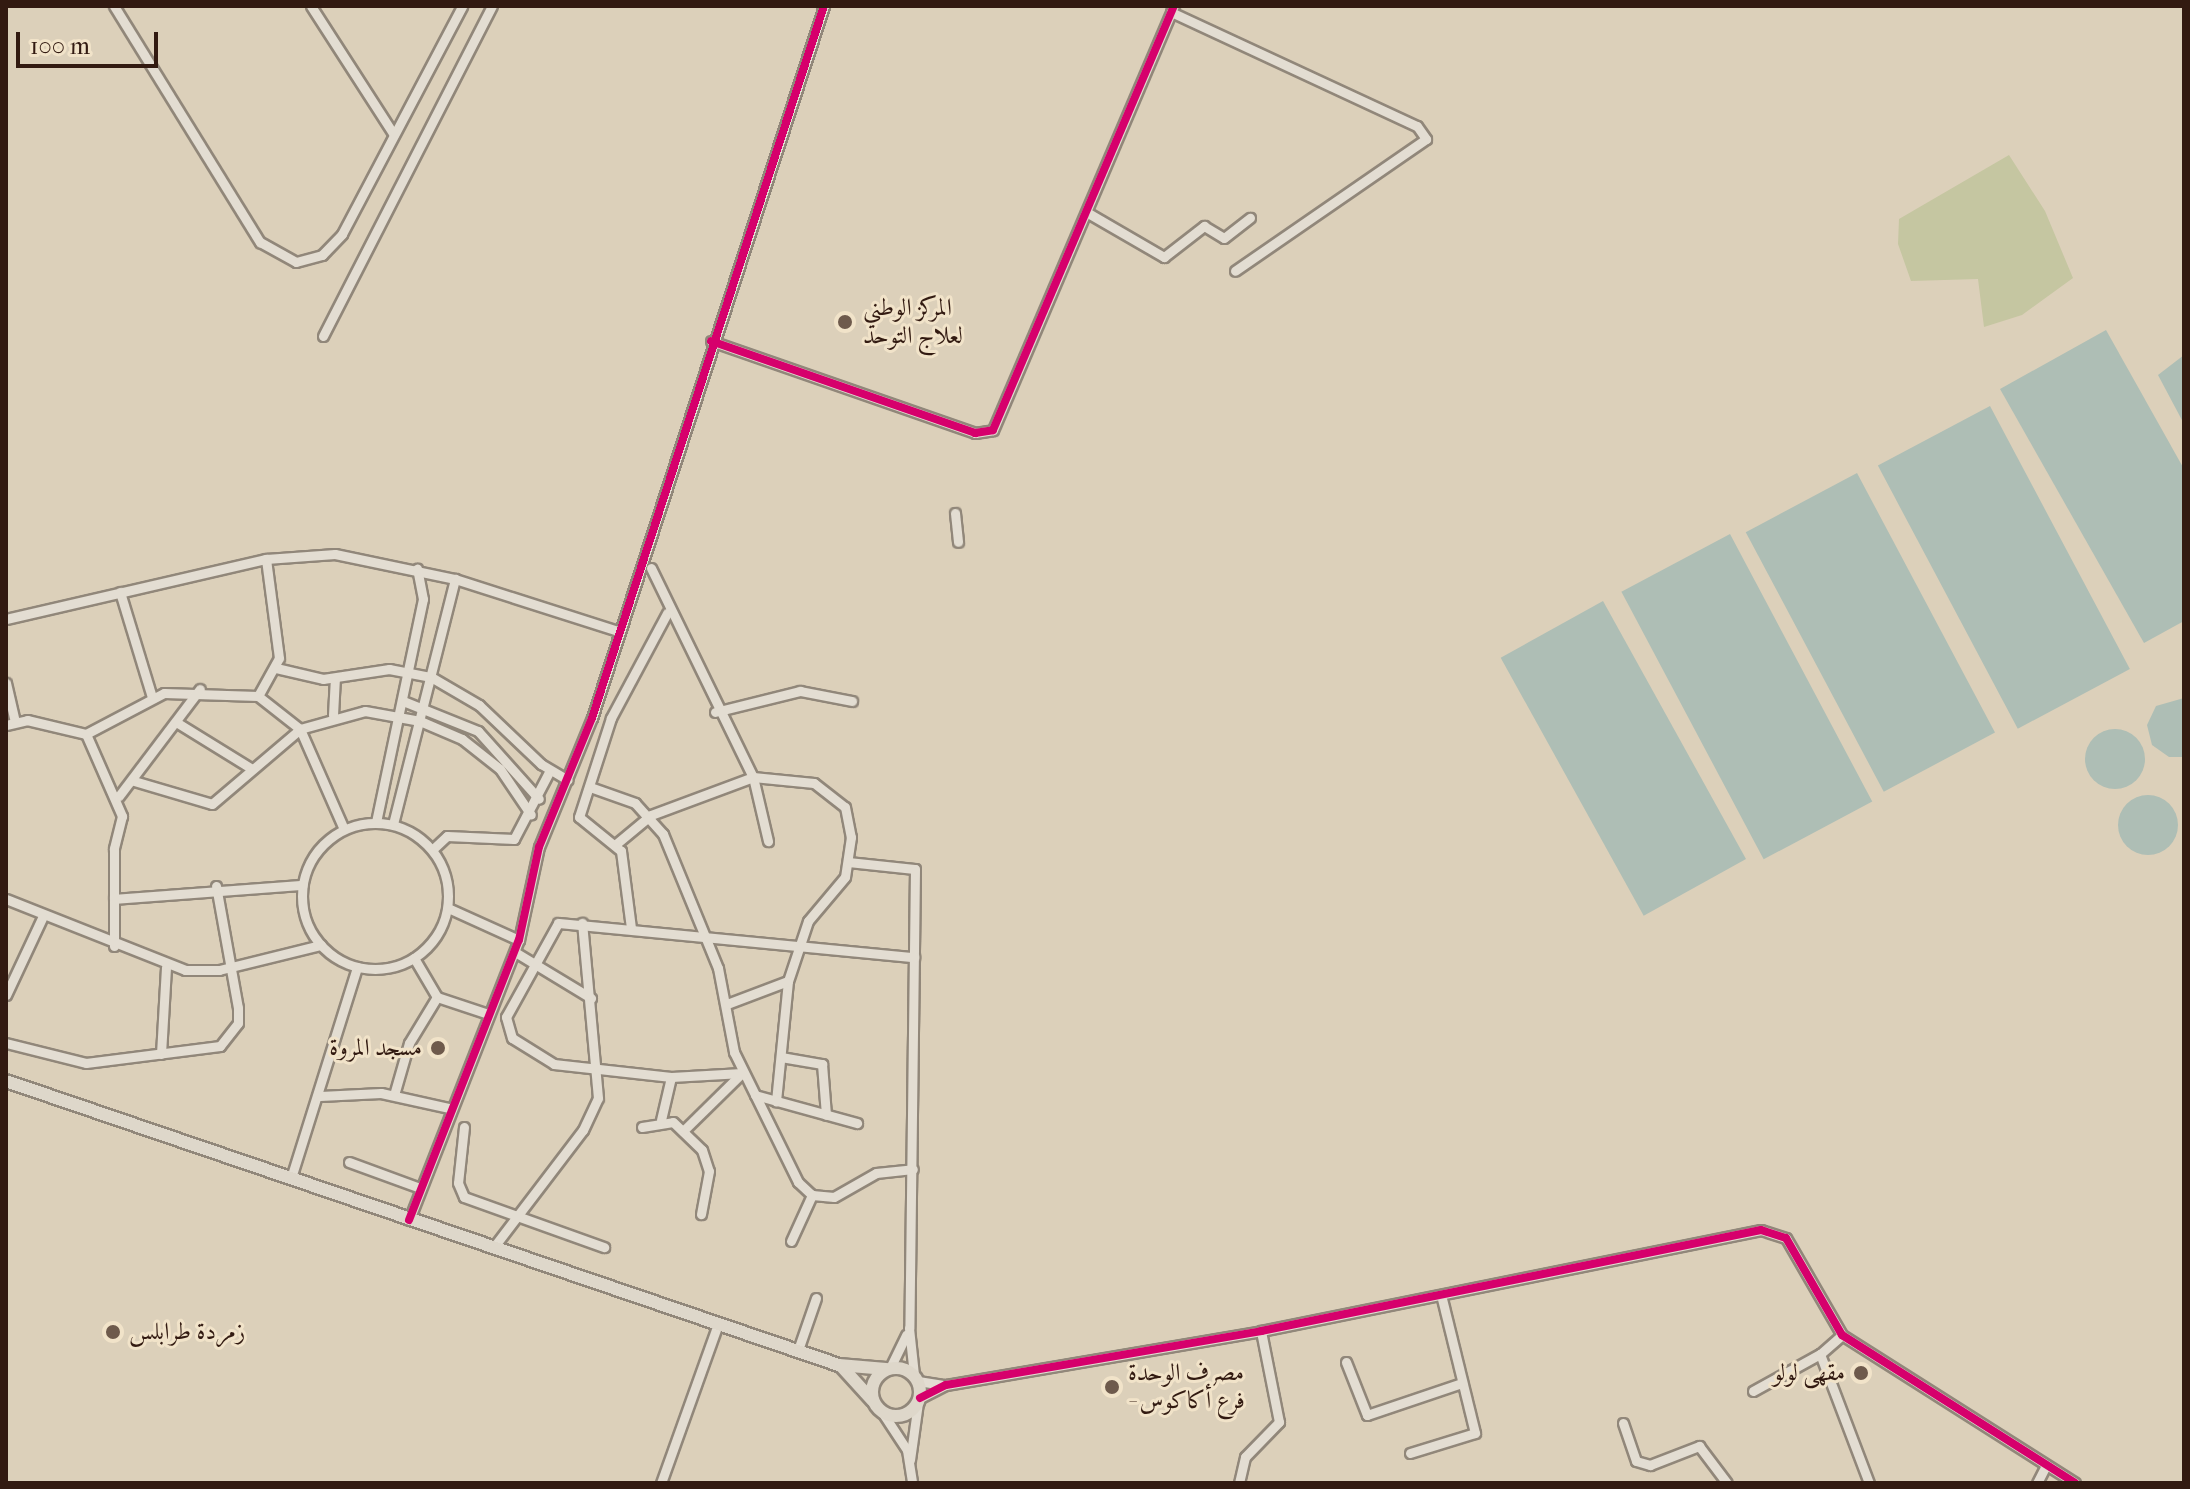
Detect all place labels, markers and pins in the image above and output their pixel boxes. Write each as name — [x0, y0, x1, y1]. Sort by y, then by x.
place label: المركز الوطني لعلاج التوحد — [863, 294, 963, 350]
marker: المركز الوطني لعلاج التوحد — [834, 311, 856, 333]
place label: مسجد المروة — [329, 1034, 422, 1062]
marker: مسجد المروة — [429, 1039, 447, 1057]
place label: زمردة طرابلس — [129, 1318, 245, 1346]
marker: زمردة طرابلس — [104, 1323, 122, 1341]
place label: مصرف الوحدة - فرع أكاكوس — [1128, 1359, 1245, 1415]
place label: مقهى لولو — [1773, 1359, 1845, 1387]
marker: مقهى لولو — [1852, 1364, 1870, 1382]
marker: مصرف الوحدة - فرع أكاكوس — [1103, 1378, 1121, 1396]

